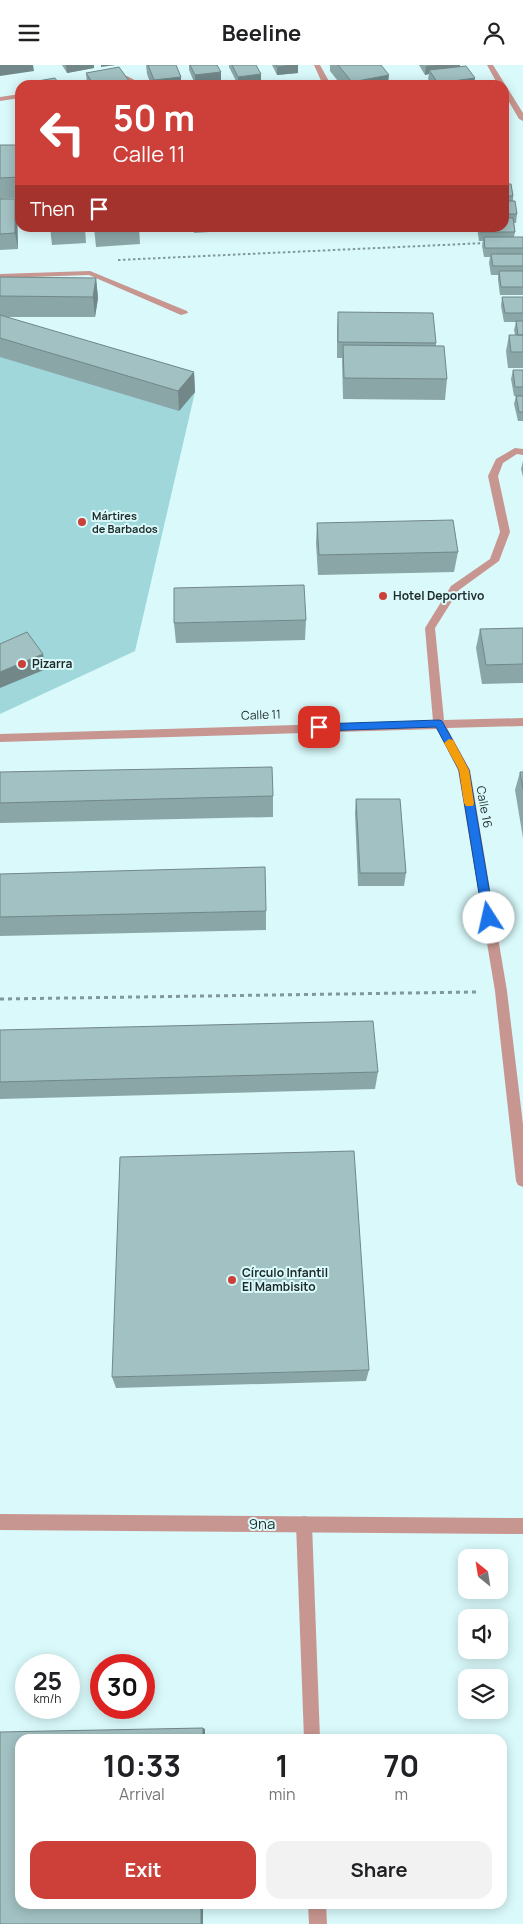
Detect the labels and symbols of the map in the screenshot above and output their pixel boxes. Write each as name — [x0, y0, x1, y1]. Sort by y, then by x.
place label: Mártires de Barbados — [92, 508, 158, 536]
marker: Mártires de Barbados — [76, 516, 88, 528]
place label: Hotel Deportivo — [393, 587, 484, 604]
marker: Hotel Deportivo — [377, 590, 389, 602]
place label: Pizarra — [32, 655, 72, 672]
marker: Pizarra — [16, 658, 28, 670]
street label: Calle 11 — [241, 705, 281, 724]
pin — [298, 706, 340, 748]
street label: Calle 16 — [472, 785, 497, 829]
position arrow — [462, 891, 514, 943]
place label: Círculo Infantil El Mambisito — [242, 1264, 328, 1295]
marker: Círculo Infantil El Mambisito — [226, 1274, 238, 1286]
street label: 9na — [249, 1513, 275, 1534]
north arrow — [458, 1549, 508, 1599]
speed limit sign: 30 — [90, 1654, 155, 1719]

